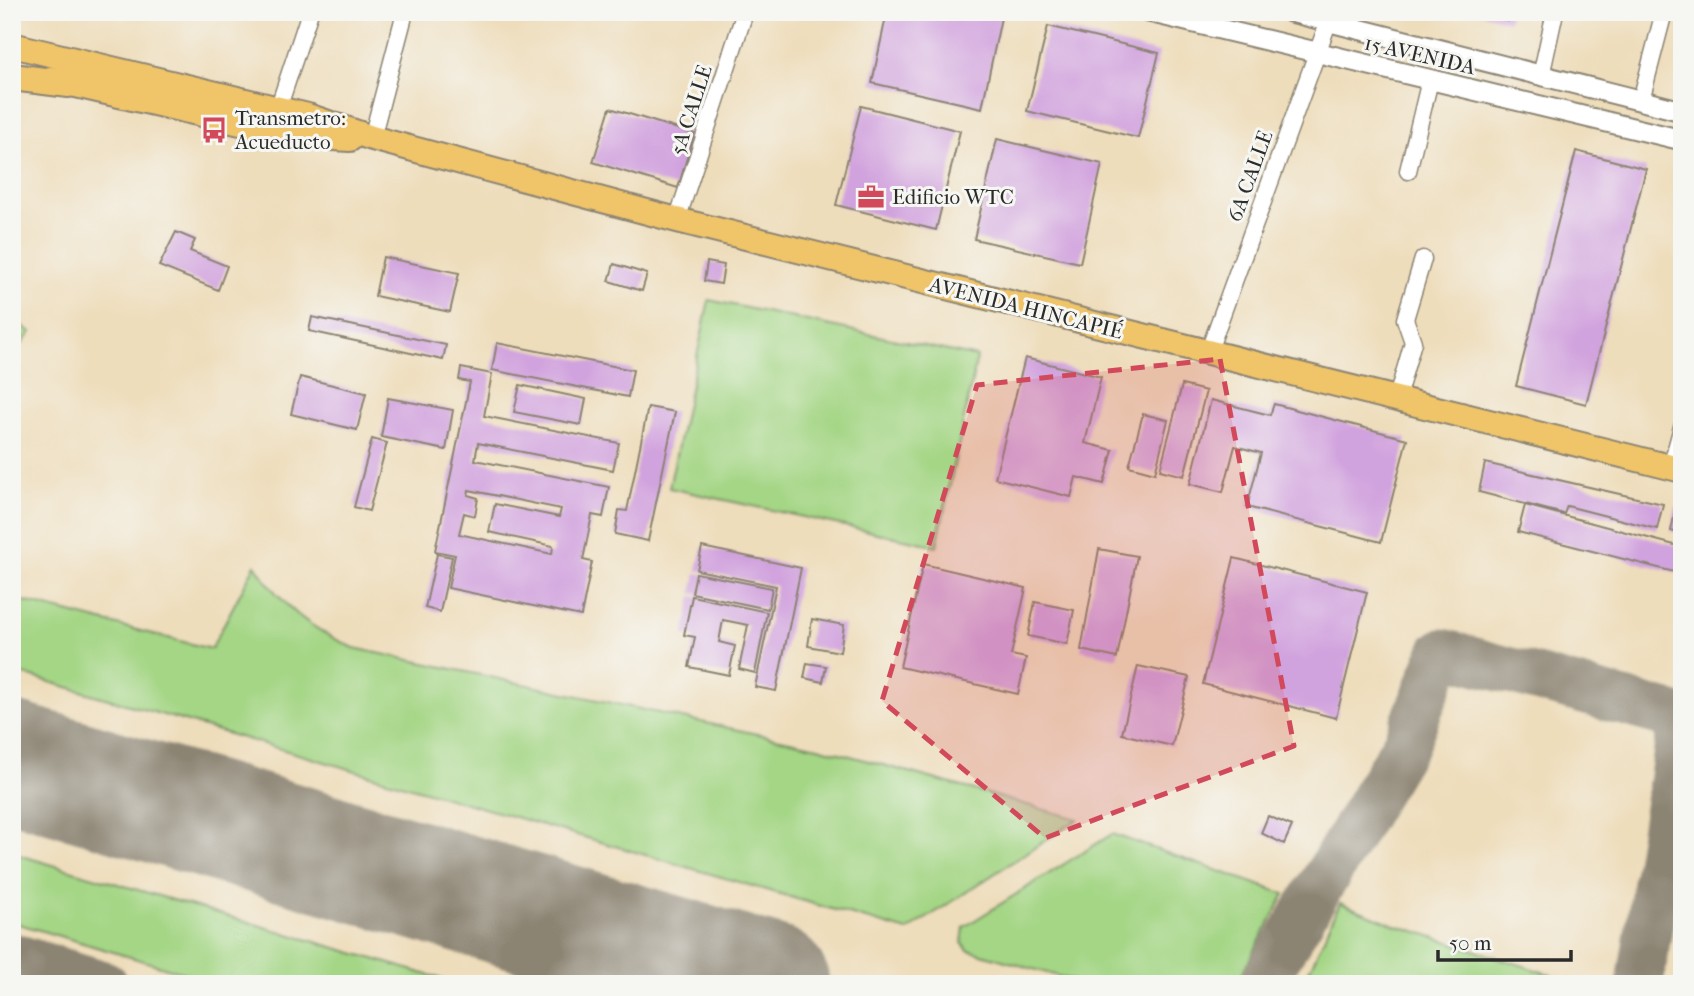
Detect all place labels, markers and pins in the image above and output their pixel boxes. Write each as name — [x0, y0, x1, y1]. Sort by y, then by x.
place label: Transmetro: Acueducto — [234, 106, 346, 154]
bus stop icon: Transmetro: Acueducto — [199, 115, 229, 145]
office icon: Edificio WTC — [856, 182, 886, 212]
place label: Edificio WTC — [892, 185, 1014, 209]

